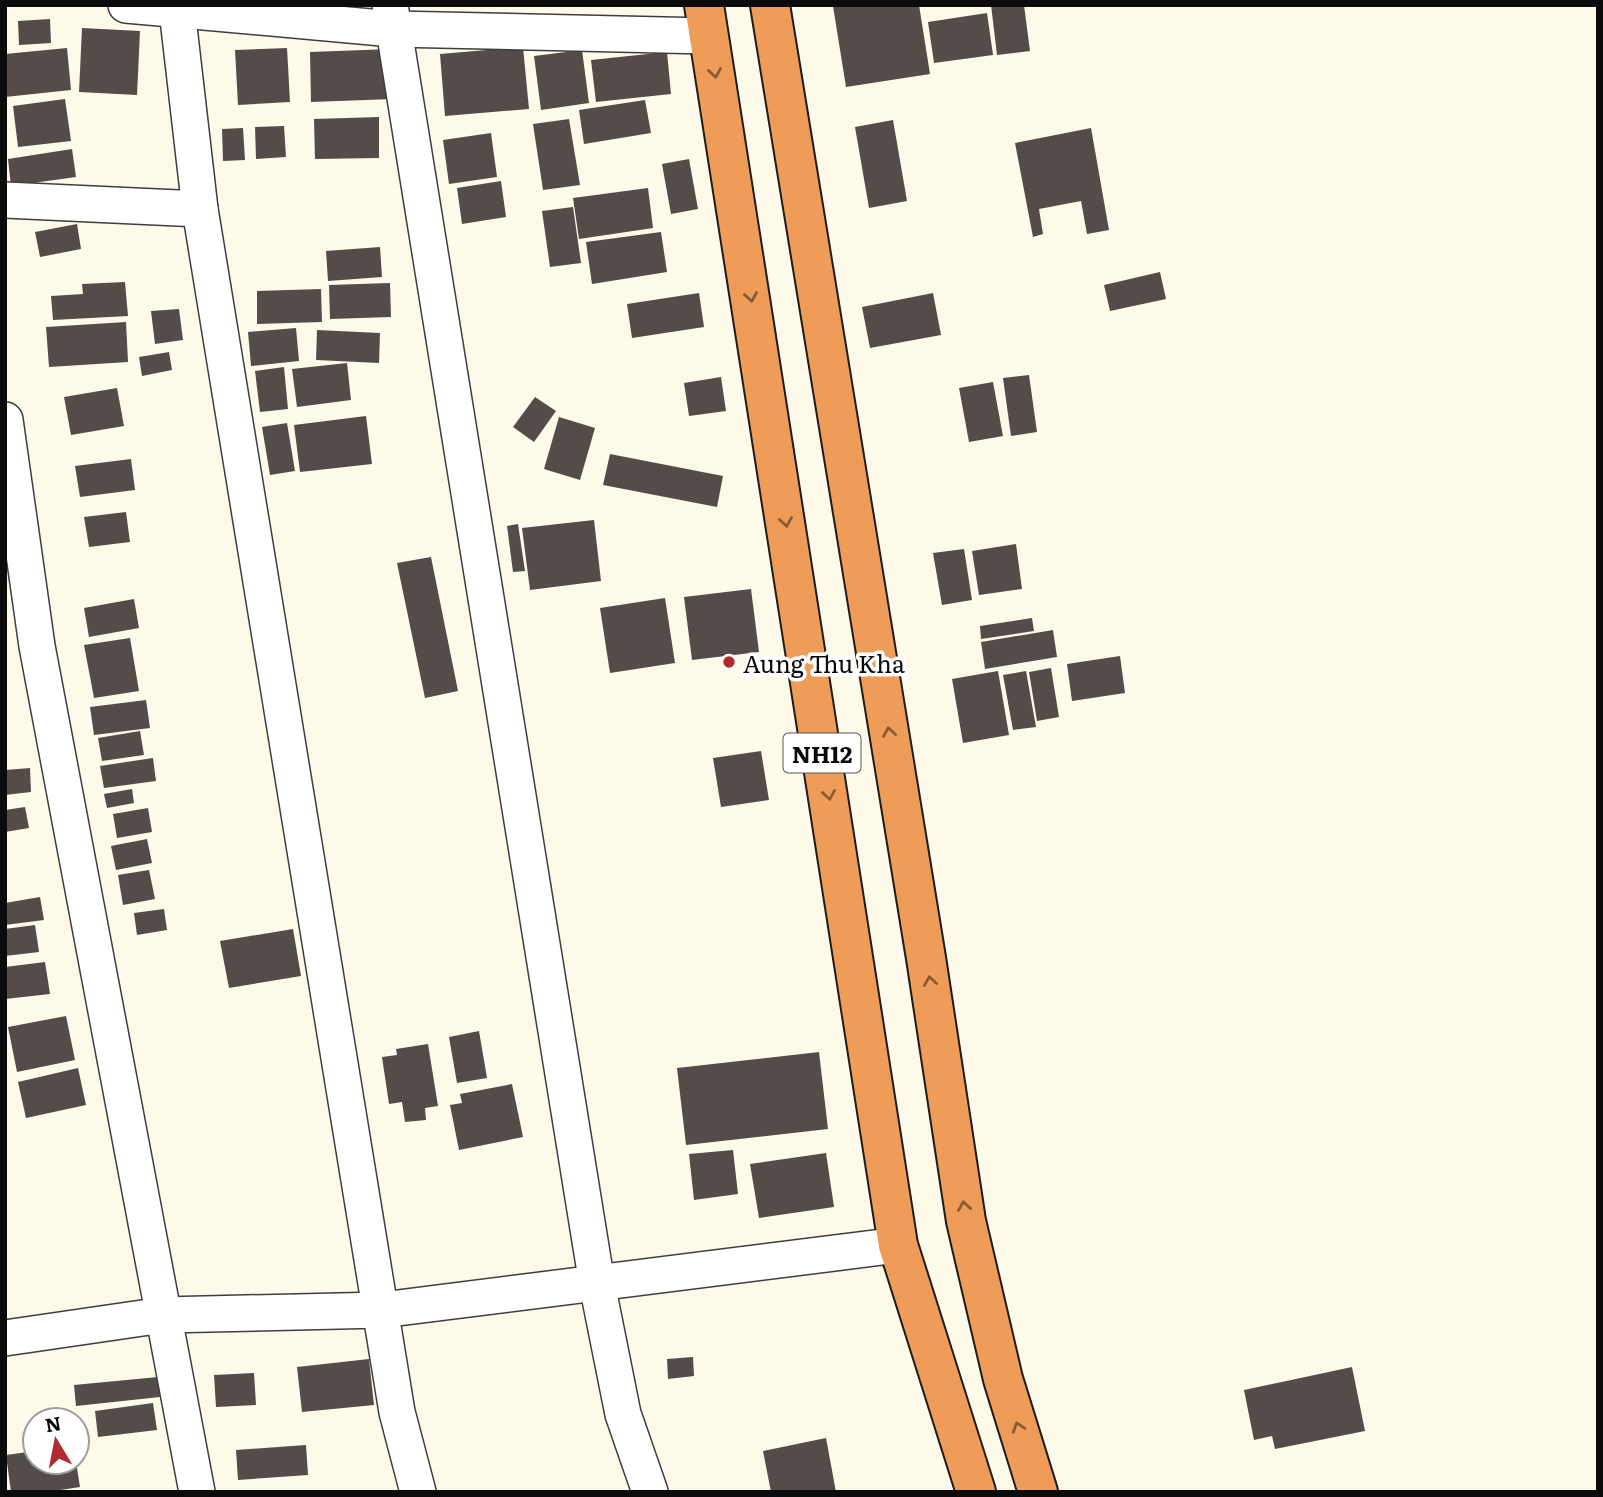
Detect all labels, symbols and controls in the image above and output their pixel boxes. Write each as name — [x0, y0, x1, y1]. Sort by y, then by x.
one-way arrow — [706, 67, 721, 79]
one-way arrow — [743, 291, 758, 303]
one-way arrow — [778, 516, 793, 528]
place label: Aung Thu Kha — [743, 645, 905, 680]
marker: Aung Thu Kha — [721, 654, 737, 670]
one-way arrow — [882, 726, 897, 738]
road number: NH12 — [784, 734, 860, 772]
one-way arrow — [821, 789, 836, 801]
one-way arrow — [923, 975, 938, 987]
one-way arrow — [957, 1200, 972, 1212]
north arrow — [21, 1406, 91, 1476]
text: N — [43, 1408, 63, 1438]
one-way arrow — [1012, 1421, 1026, 1433]

